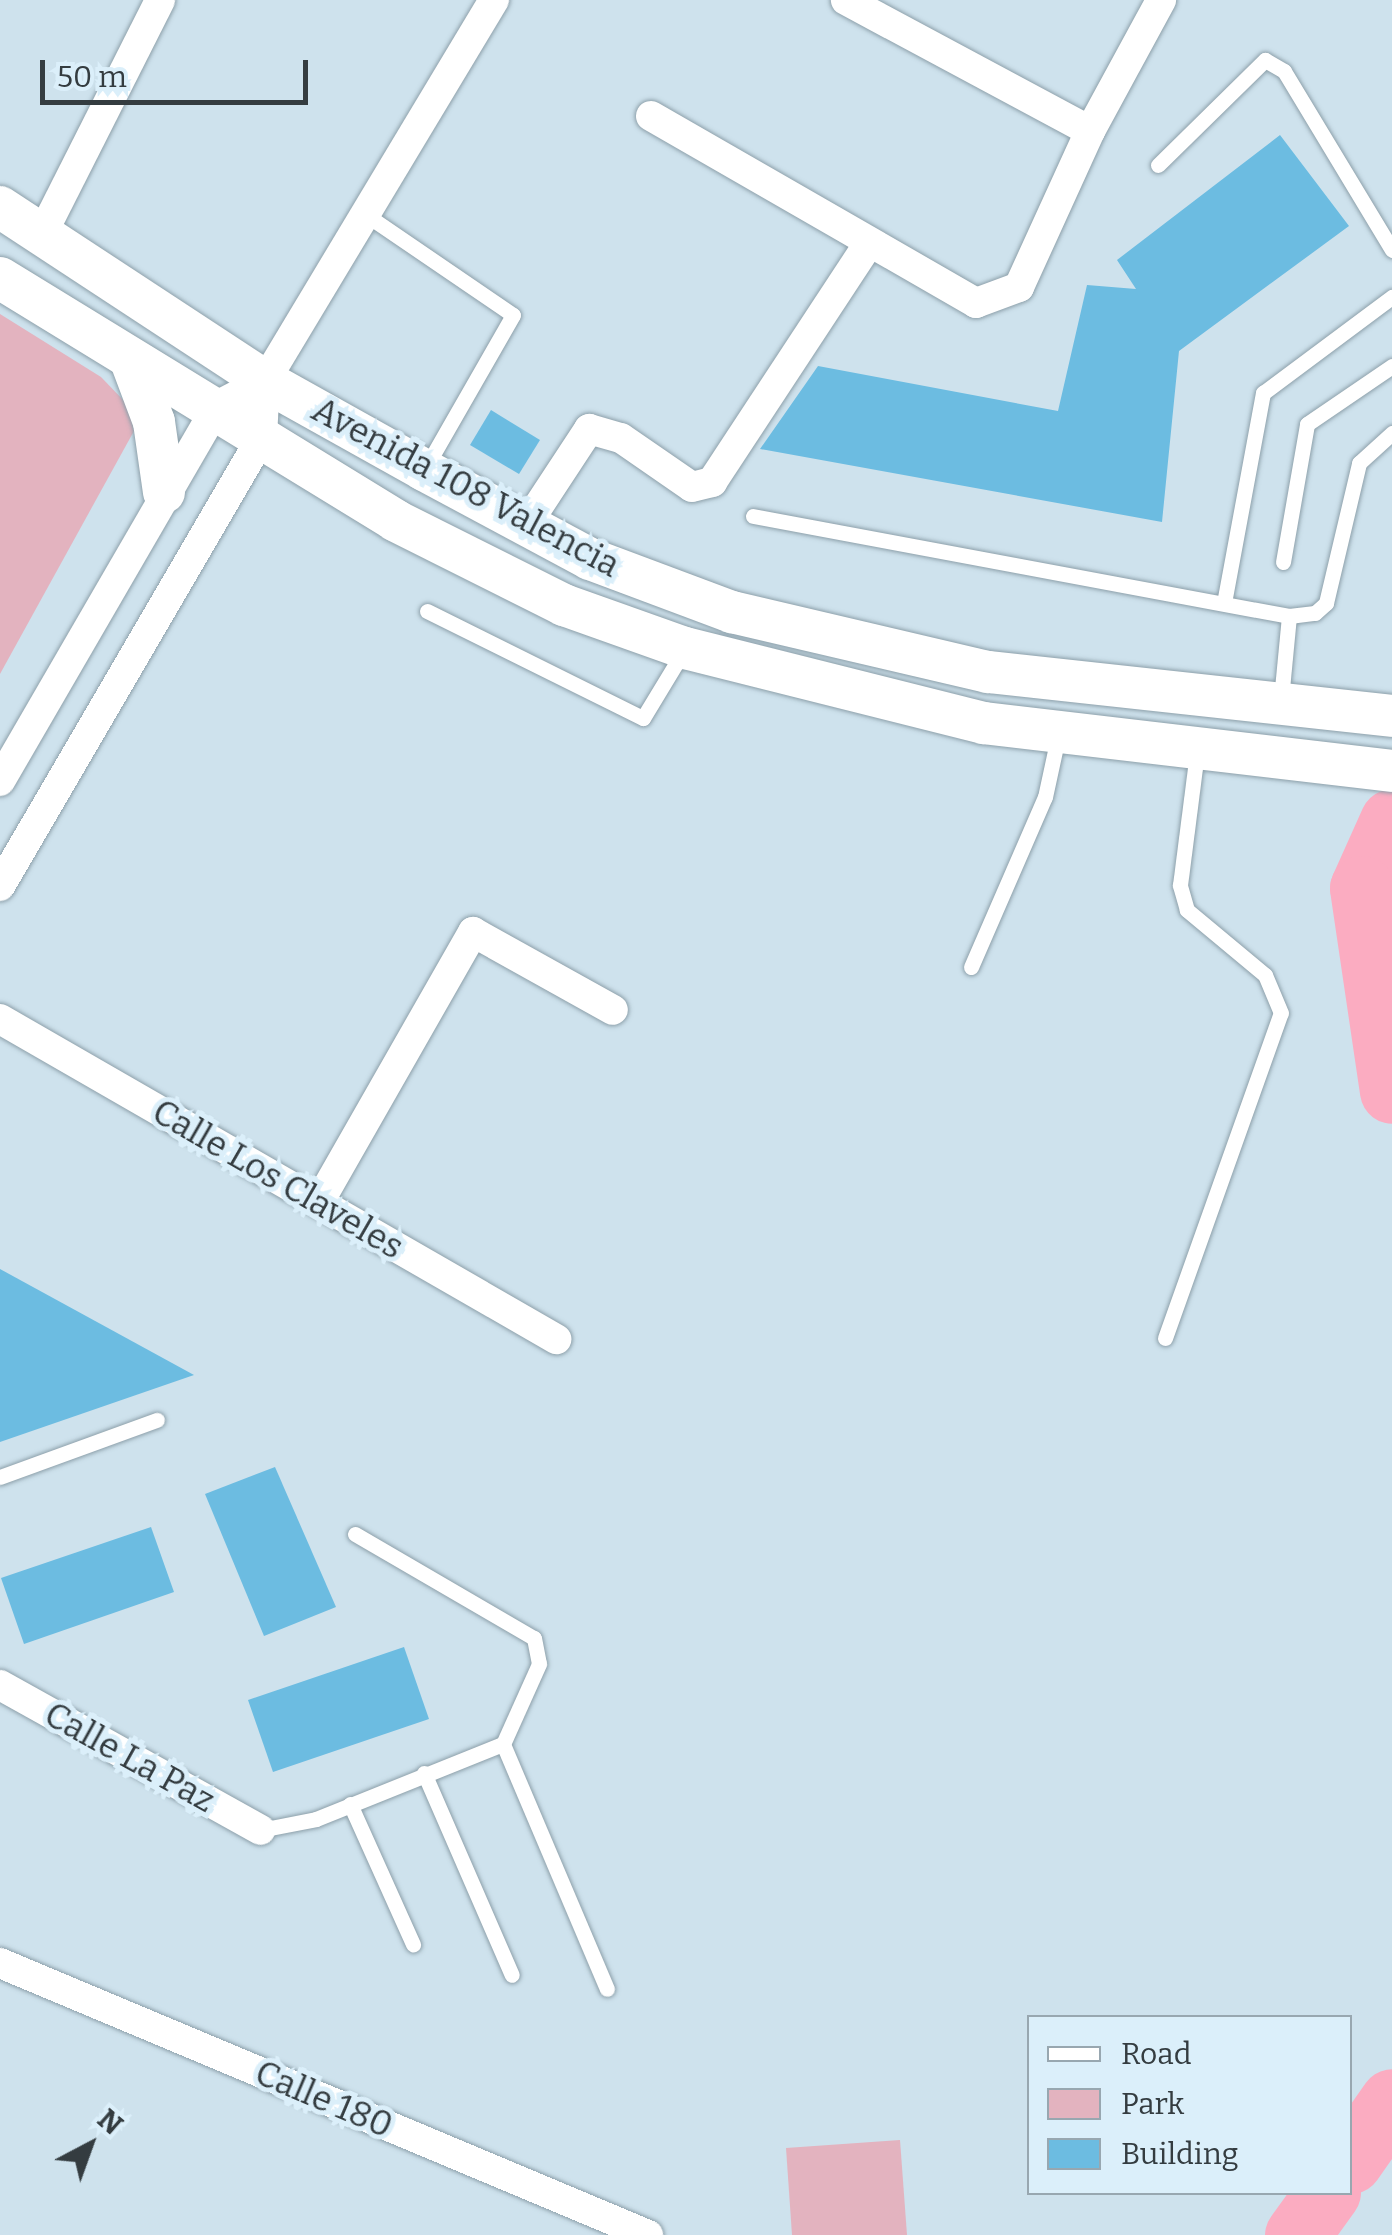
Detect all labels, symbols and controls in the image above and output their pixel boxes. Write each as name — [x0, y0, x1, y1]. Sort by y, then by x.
scale bar — [45, 40, 312, 102]
text: 50 m — [57, 59, 127, 95]
street label: Avenida 108 Valencia — [305, 388, 627, 586]
street label: Calle Los Claveles — [145, 1090, 411, 1268]
street label: Calle La Paz — [37, 1693, 223, 1821]
legend — [1027, 2015, 1352, 2195]
text: Road — [1121, 2036, 1192, 2072]
street label: Calle 180 — [249, 2051, 399, 2147]
text: Park — [1121, 2086, 1184, 2122]
north arrow — [40, 2095, 140, 2195]
text: N — [91, 2102, 129, 2142]
text: Building — [1121, 2136, 1239, 2172]

